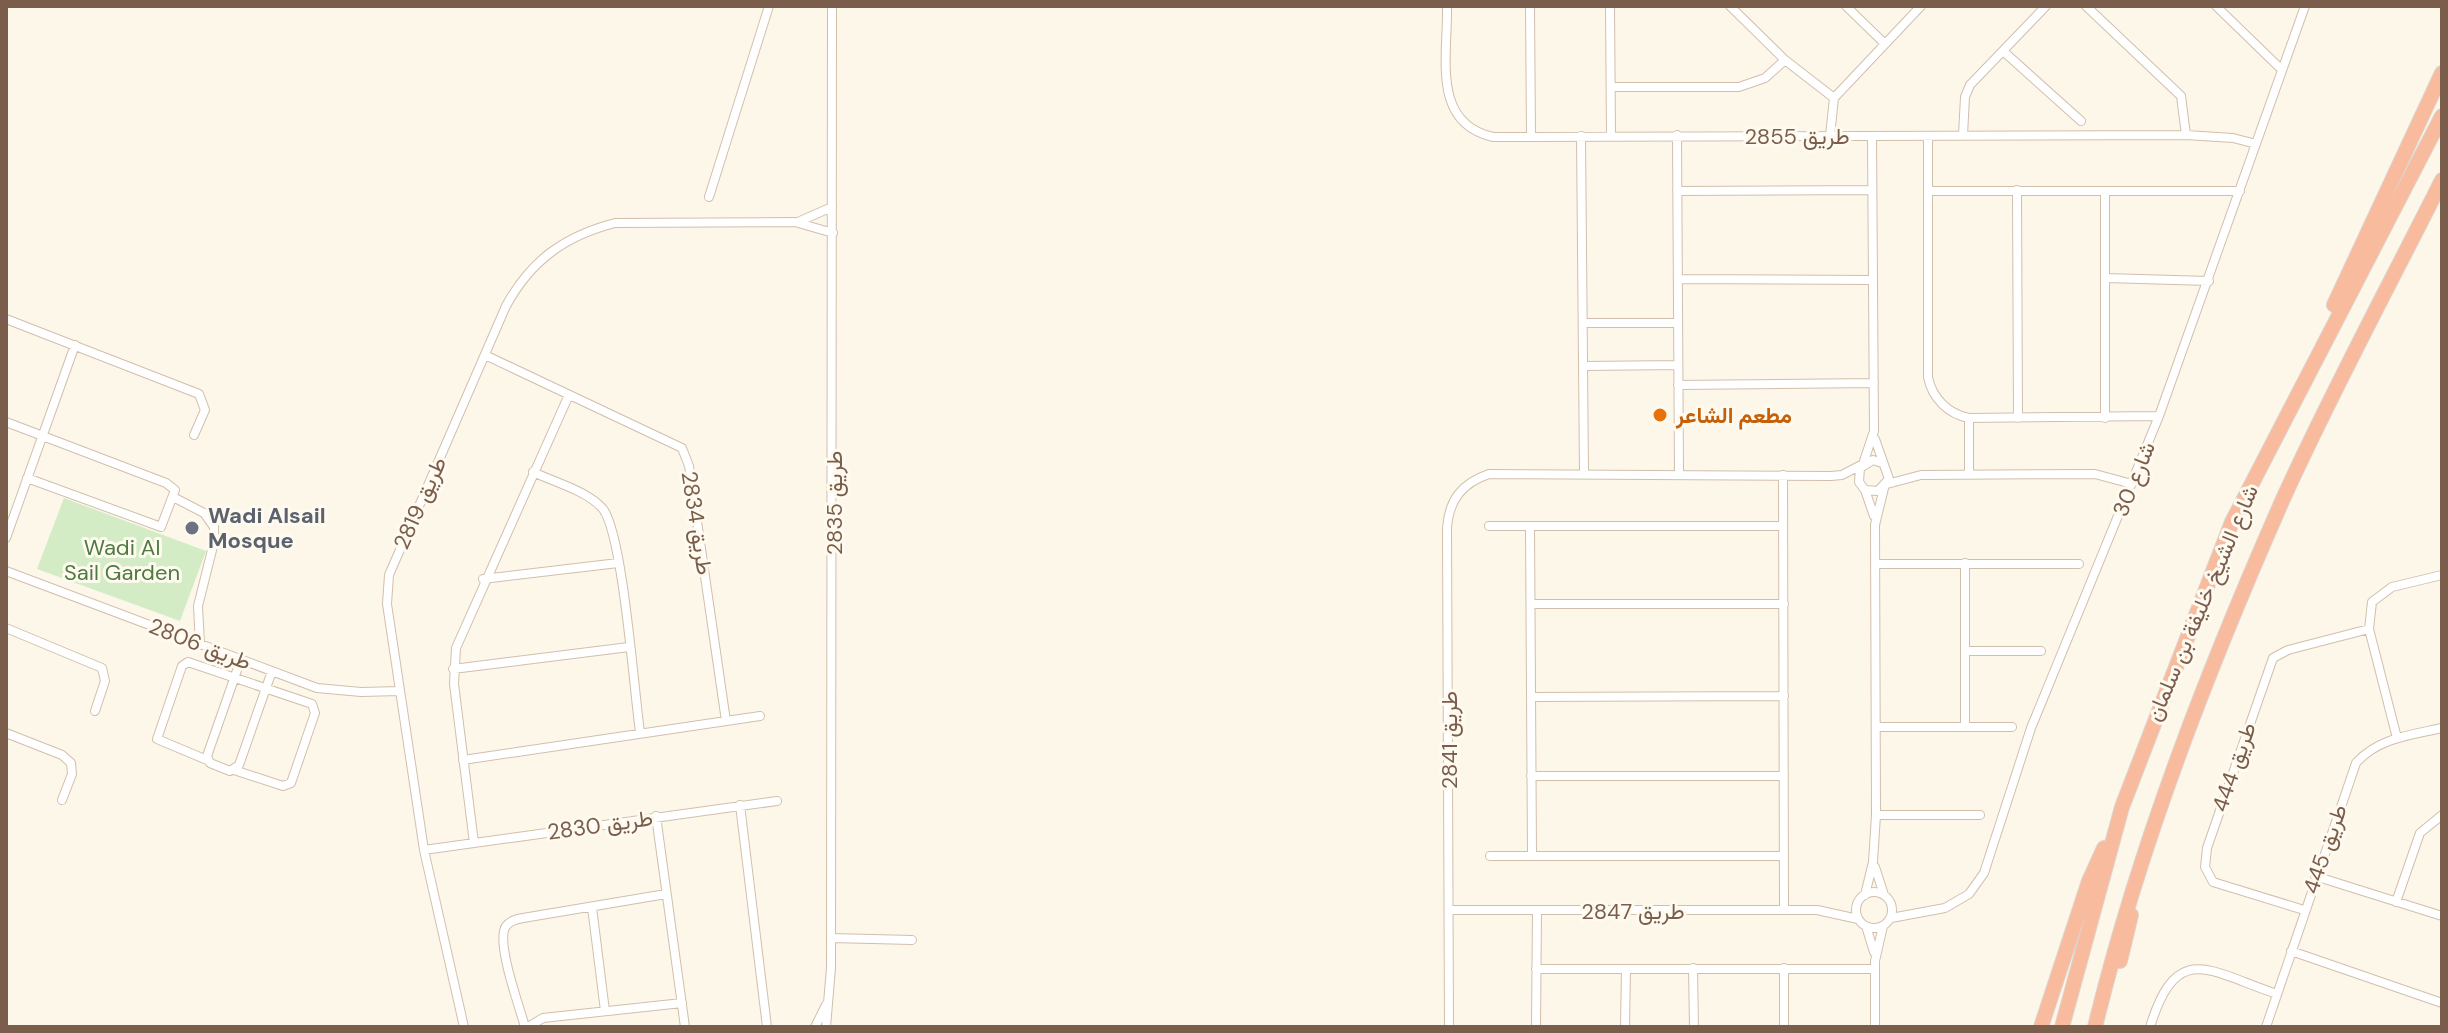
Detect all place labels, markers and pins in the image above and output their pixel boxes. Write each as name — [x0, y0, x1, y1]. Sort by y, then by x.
place label: مطعم الشاعر — [1675, 401, 1792, 430]
marker: مطعم الشاعر — [1651, 406, 1669, 424]
place label: Wadi Alsail Mosque — [208, 501, 326, 555]
marker: Wadi Alsail Mosque — [183, 519, 201, 537]

